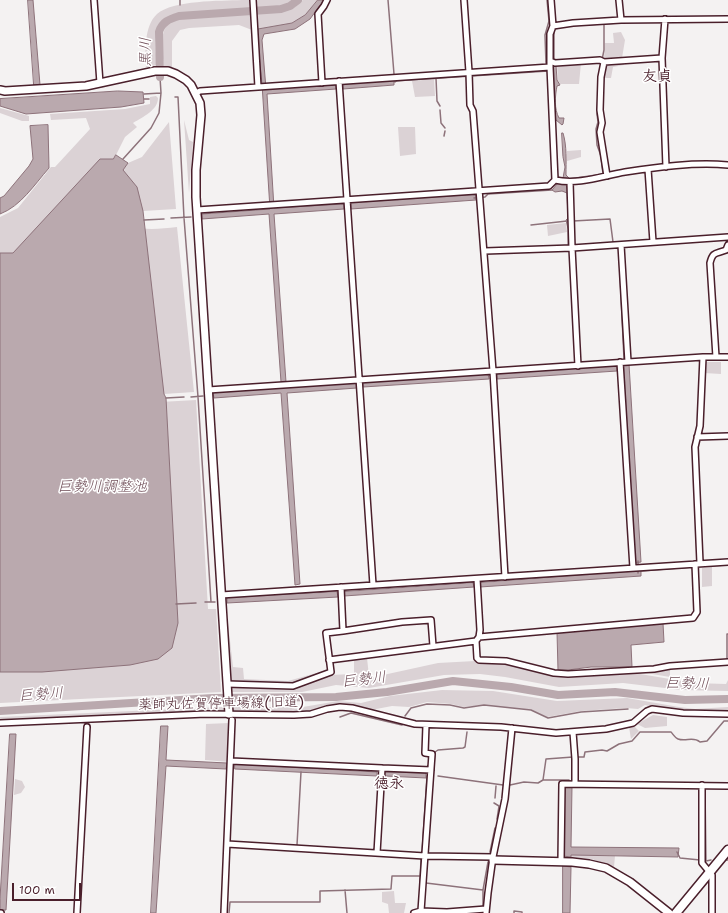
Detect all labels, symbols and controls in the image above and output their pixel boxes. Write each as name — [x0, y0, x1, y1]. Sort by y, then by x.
water label: 黒川 — [137, 37, 155, 67]
district label: 友貞 — [642, 68, 672, 86]
water label: 巨勢川調整池 — [57, 478, 147, 496]
water label: 巨勢川 — [341, 669, 387, 691]
water label: 巨勢川 — [664, 674, 710, 694]
water label: 巨勢川 — [18, 684, 64, 706]
street label: 薬師丸佐賀停車場線(旧道) — [138, 694, 304, 714]
district label: 徳永 — [374, 775, 404, 793]
scale bar — [14, 875, 83, 901]
text: 100 m — [19, 882, 55, 898]

